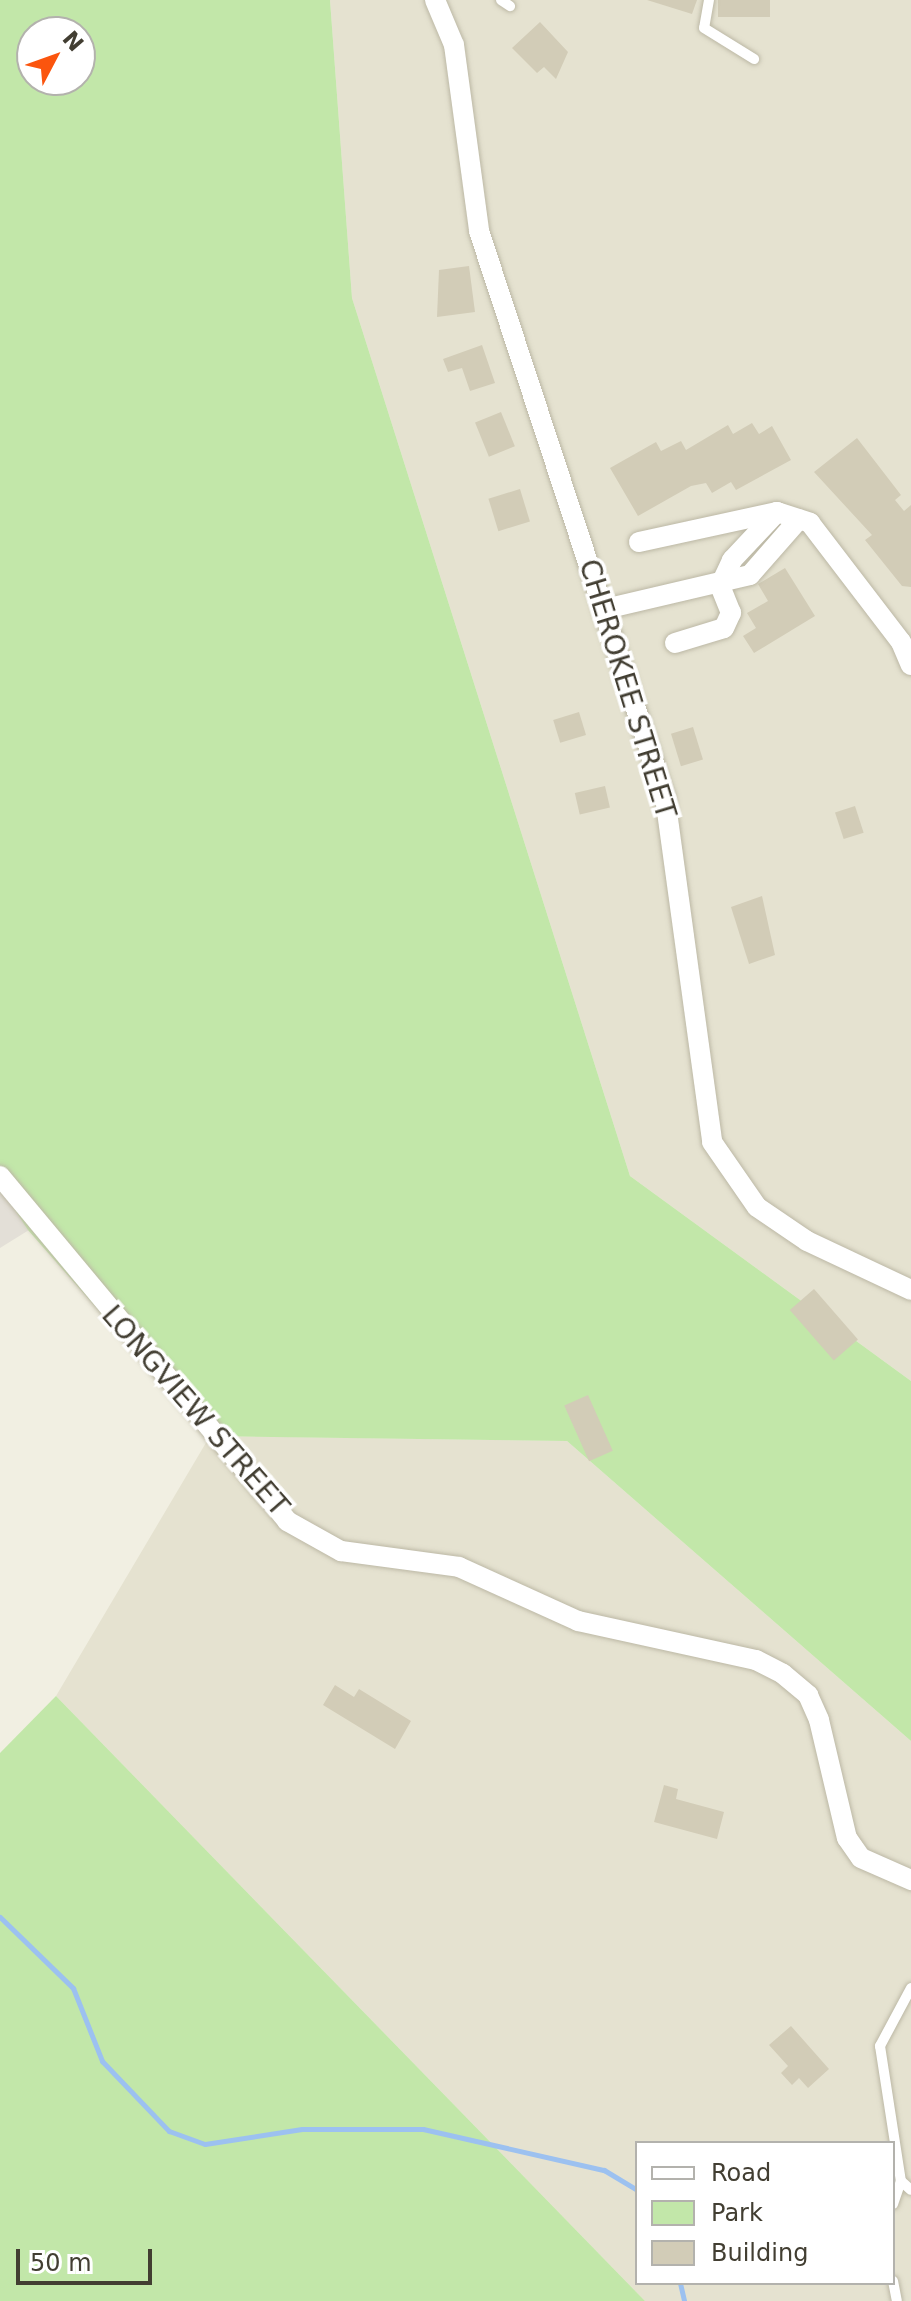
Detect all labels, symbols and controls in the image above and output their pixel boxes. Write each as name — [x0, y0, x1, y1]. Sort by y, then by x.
north arrow — [16, 16, 96, 96]
text: N — [57, 26, 88, 56]
street label: CHEROKEE STREET — [572, 555, 682, 823]
street label: LONGVIEW STREET — [94, 1299, 296, 1523]
legend — [635, 2141, 895, 2285]
text: Road — [711, 2159, 771, 2187]
text: Park — [711, 2199, 763, 2227]
scale bar — [20, 2233, 156, 2283]
text: Building — [711, 2239, 808, 2267]
text: 50 m — [30, 2249, 92, 2277]

